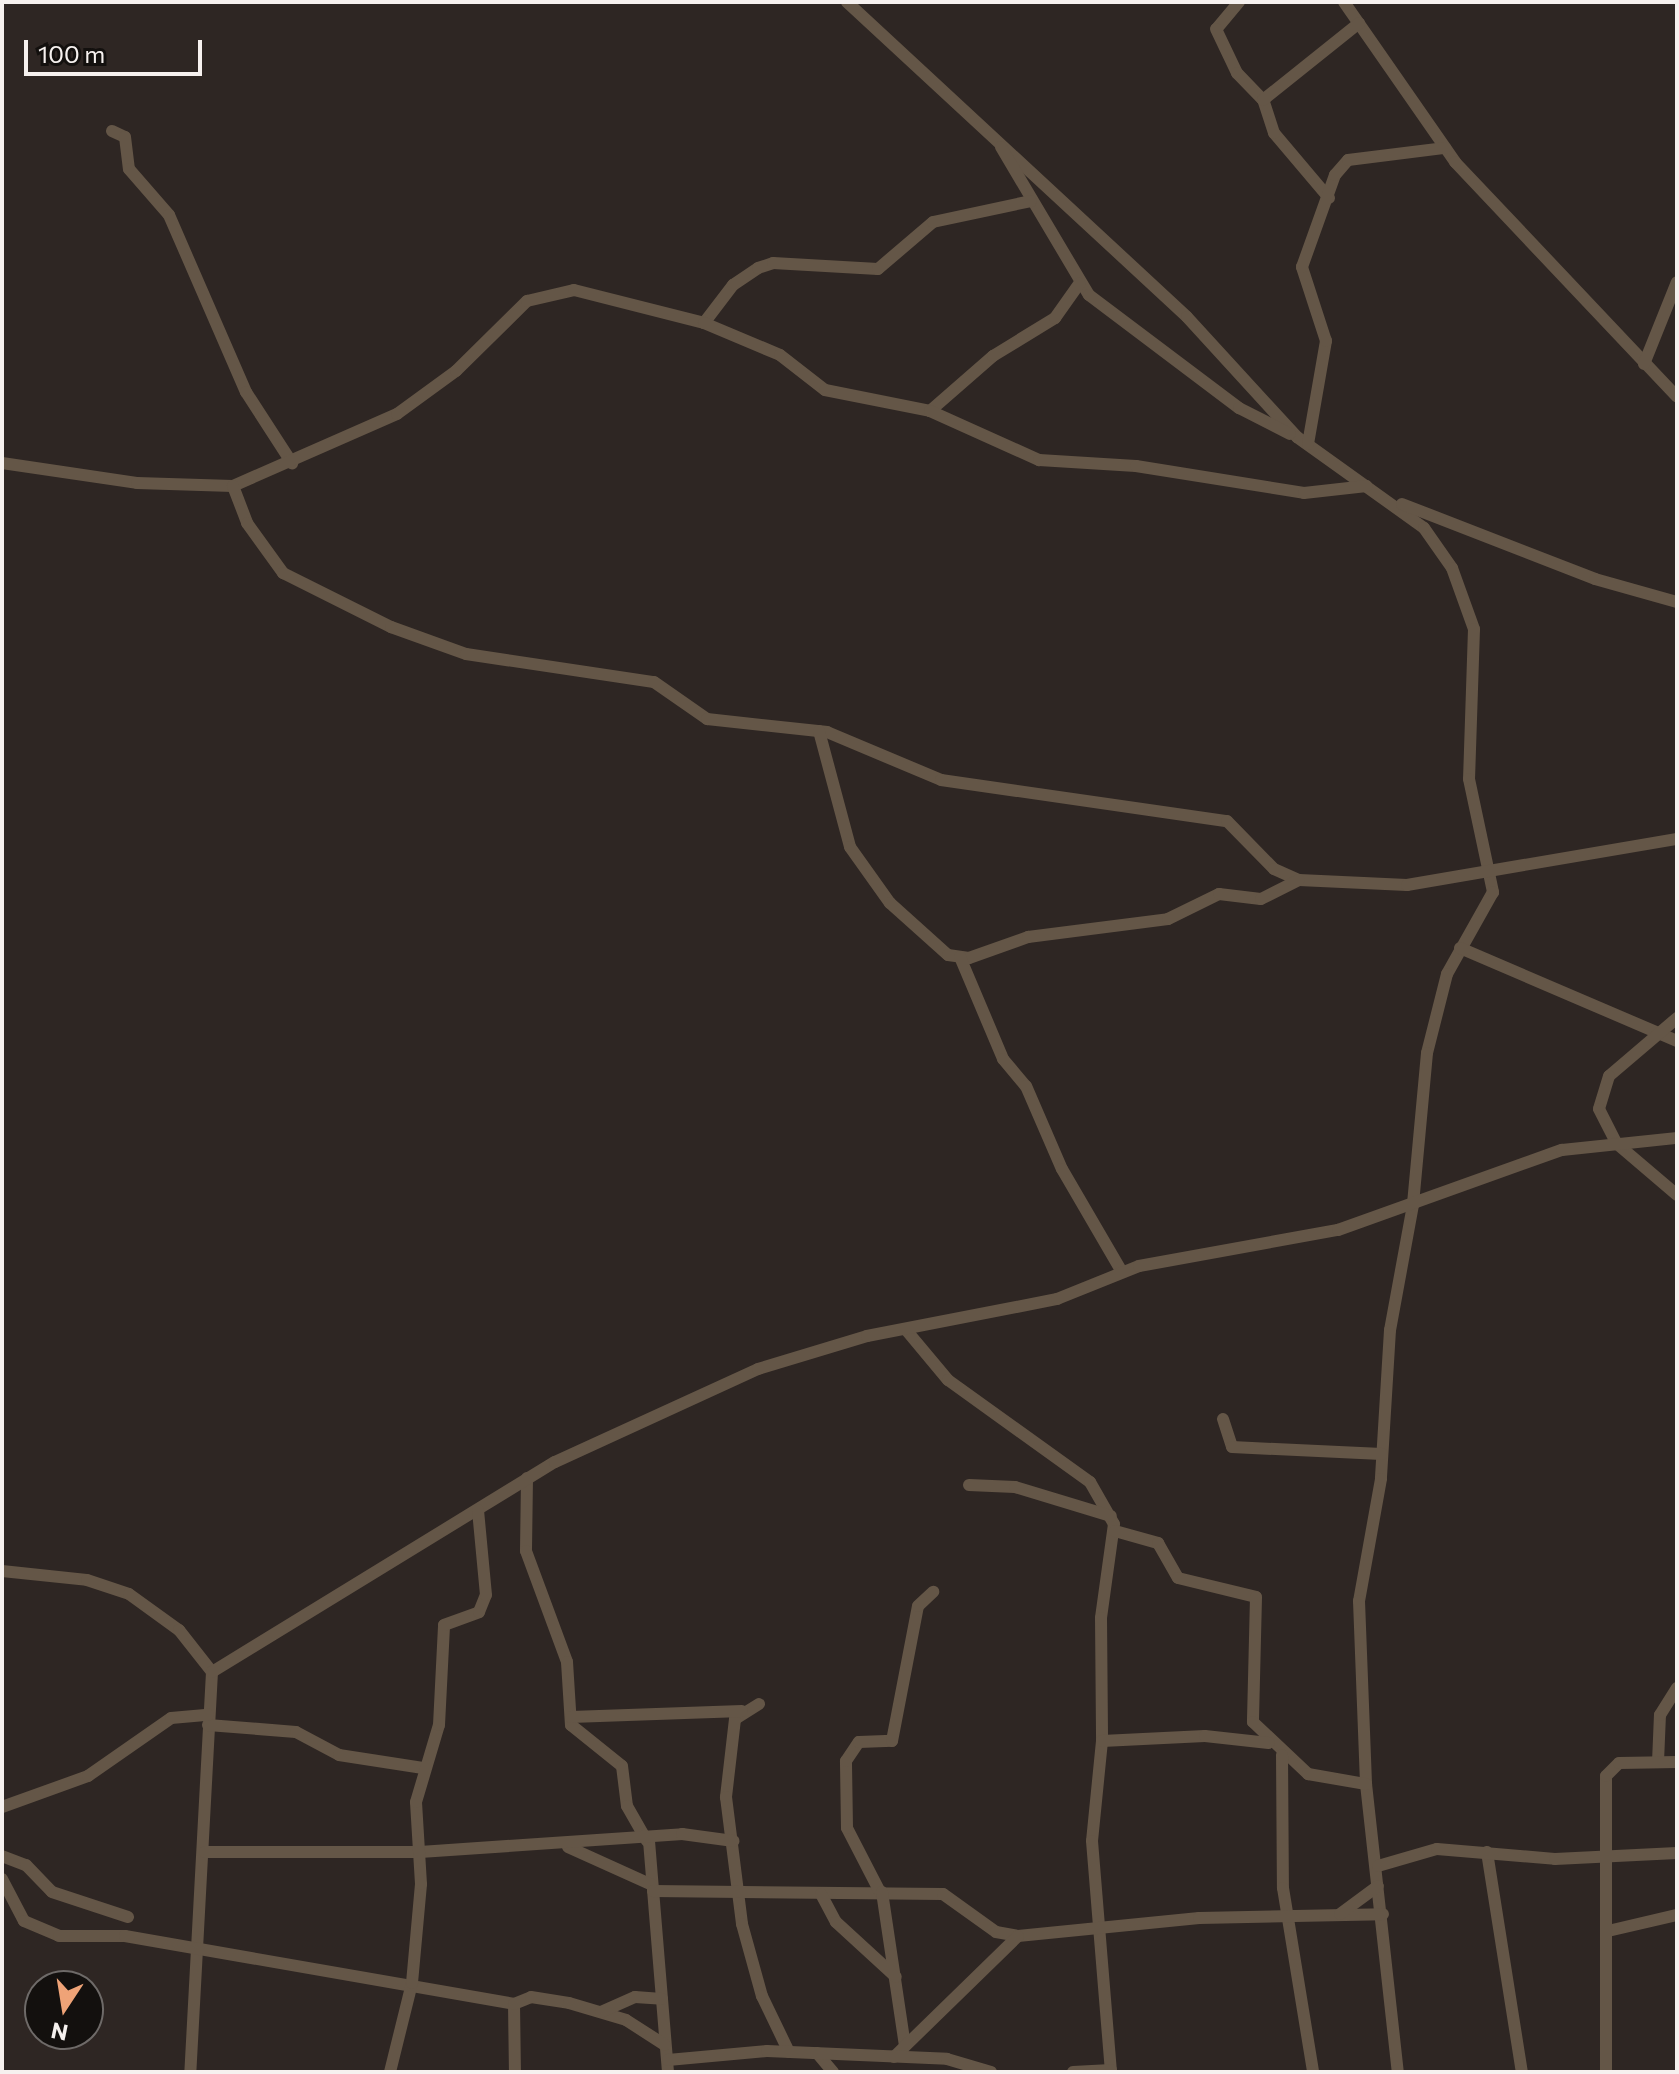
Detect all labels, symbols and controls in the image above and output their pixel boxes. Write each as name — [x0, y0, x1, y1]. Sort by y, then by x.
scale bar — [28, 24, 206, 74]
text: 100 m — [38, 39, 105, 68]
north arrow — [24, 1970, 104, 2050]
text: N — [48, 2017, 70, 2047]

